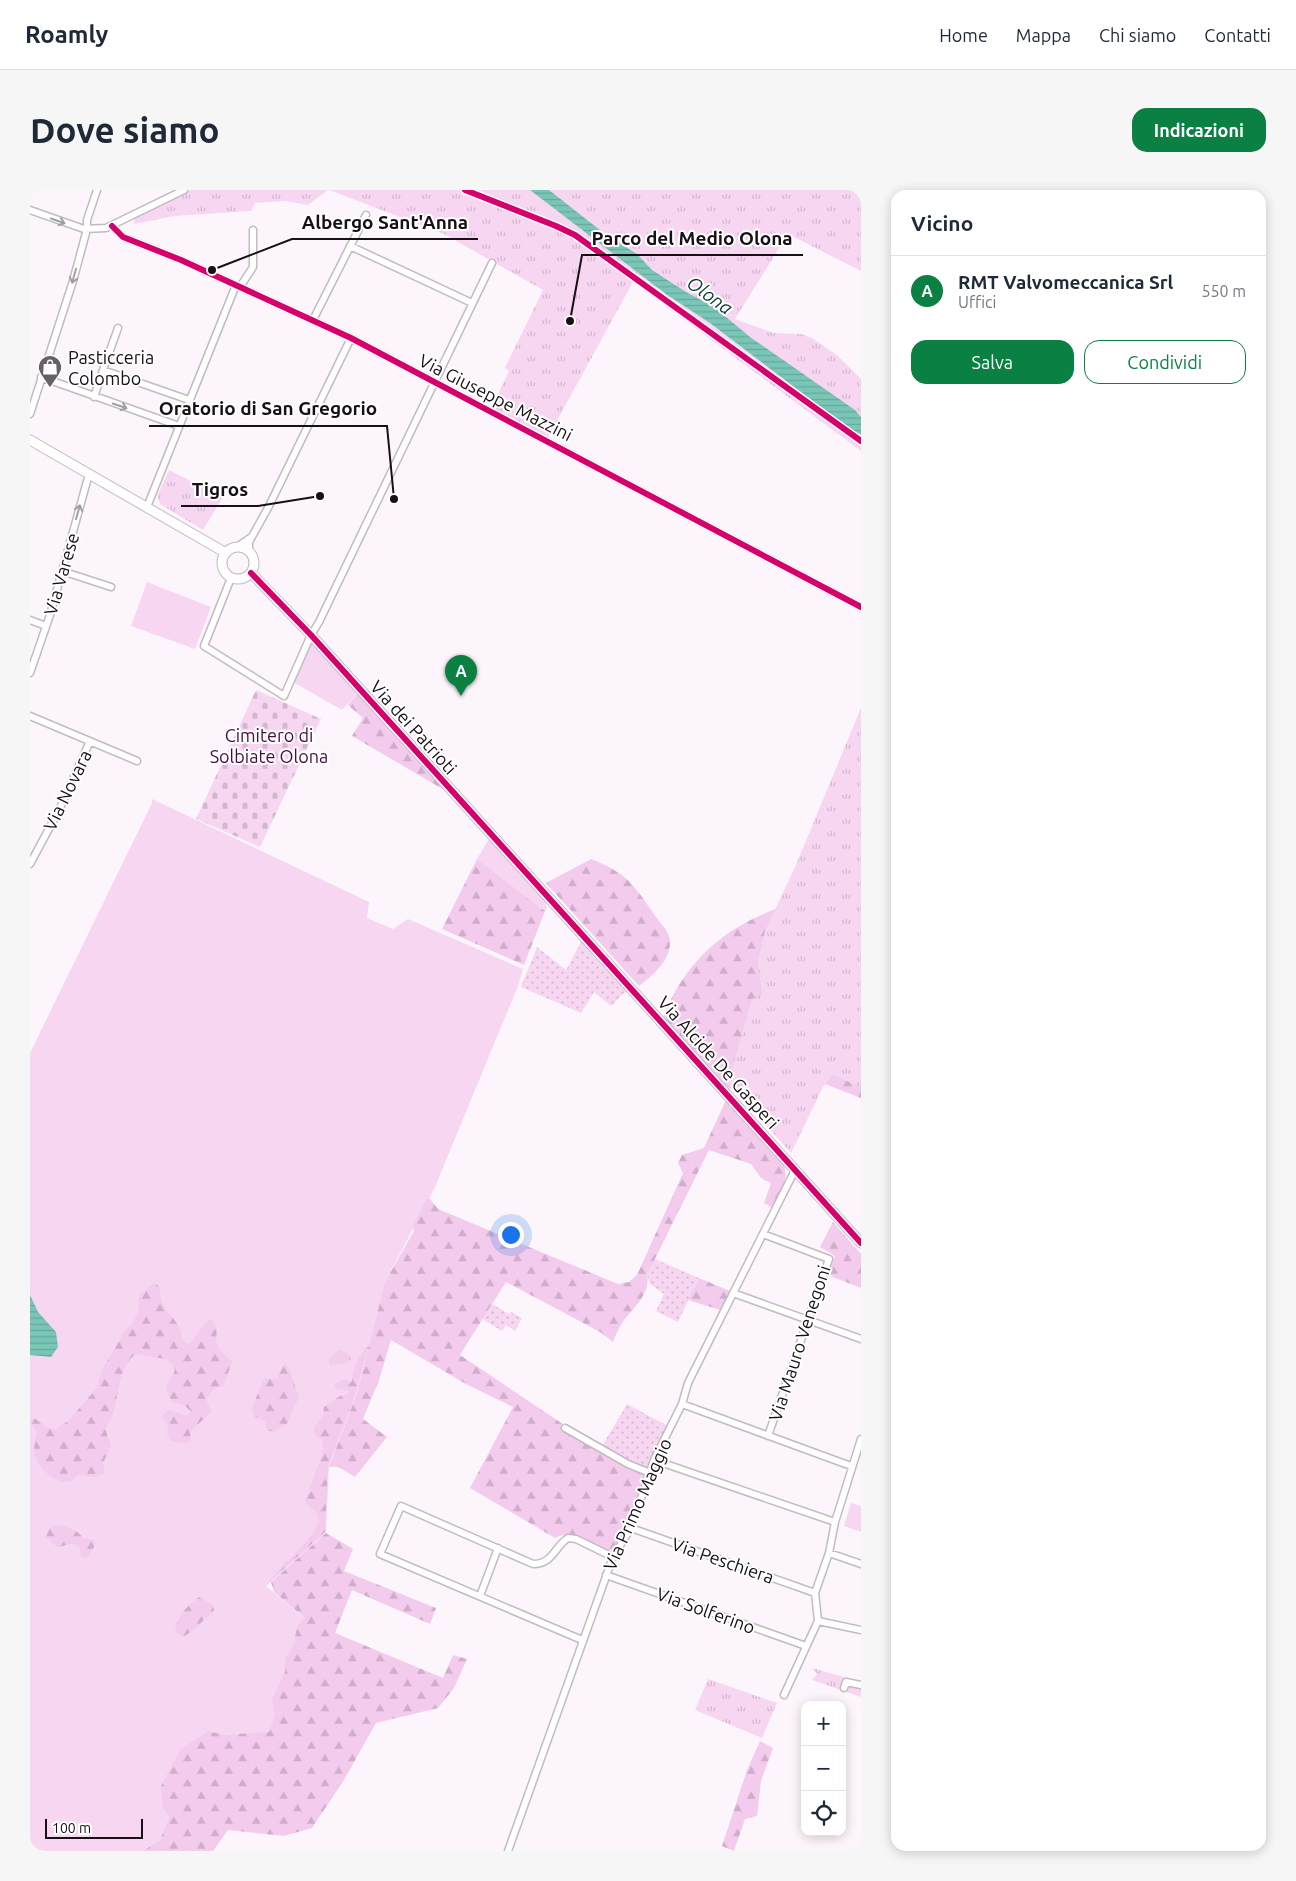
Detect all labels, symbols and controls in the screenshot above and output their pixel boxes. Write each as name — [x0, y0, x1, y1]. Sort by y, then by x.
text: Roamly — [25, 21, 108, 48]
text: Home — [939, 25, 988, 45]
text: Mappa — [1016, 25, 1071, 45]
text: Chi siamo — [1099, 25, 1176, 45]
text: Contatti — [1204, 25, 1271, 45]
button: Indicazioni — [1132, 108, 1266, 152]
text: Dove siamo — [30, 110, 220, 150]
callout: Albergo Sant'Anna — [292, 205, 478, 239]
text: Albergo Sant'Anna — [302, 211, 468, 233]
text: Vicino — [911, 211, 973, 235]
one-way arrow — [50, 217, 66, 226]
callout: Parco del Medio Olona — [582, 221, 803, 255]
text: Parco del Medio Olona — [591, 227, 793, 249]
one-way arrow — [69, 267, 79, 283]
water label: Olona — [683, 271, 737, 319]
text: RMT Valvomeccanica Srl — [958, 271, 1173, 293]
text: A — [921, 282, 933, 300]
text: 550 m — [1201, 282, 1246, 300]
text: Uffici — [958, 293, 996, 311]
button: Salva — [911, 340, 1074, 384]
button: Condividi — [1084, 340, 1246, 384]
place label: Pasticceria Colombo — [68, 347, 154, 388]
street label: Via Giuseppe Mazzini — [416, 350, 576, 444]
shop icon: Pasticceria Colombo — [37, 354, 63, 388]
callout: Oratorio di San Gregorio — [149, 392, 387, 426]
text: Oratorio di San Gregorio — [159, 397, 377, 419]
one-way arrow — [111, 402, 127, 411]
callout: Tigros — [181, 472, 258, 506]
text: Tigros — [192, 478, 248, 500]
one-way arrow — [74, 504, 84, 520]
street label: Via Varese — [40, 531, 82, 617]
pin: A — [445, 655, 477, 696]
street label: Via dei Patrioti — [367, 676, 461, 778]
park label: Cimitero di Solbiate Olona — [210, 725, 328, 766]
street label: Via Novara — [39, 746, 95, 834]
street label: Via Alcide De Gasperi — [654, 992, 784, 1132]
your location — [498, 1222, 524, 1248]
street label: Via Mauro Venegoni — [764, 1262, 834, 1424]
street label: Via Primo Maggio — [599, 1435, 675, 1573]
street label: Via Peschiera — [669, 1533, 777, 1587]
street label: Via Solferino — [654, 1583, 758, 1637]
map controls — [801, 1701, 846, 1836]
button: + — [801, 1701, 846, 1746]
button: − — [801, 1746, 846, 1791]
button: locate — [801, 1791, 846, 1836]
scale bar — [45, 1816, 142, 1839]
text: 100 m — [52, 1820, 91, 1836]

